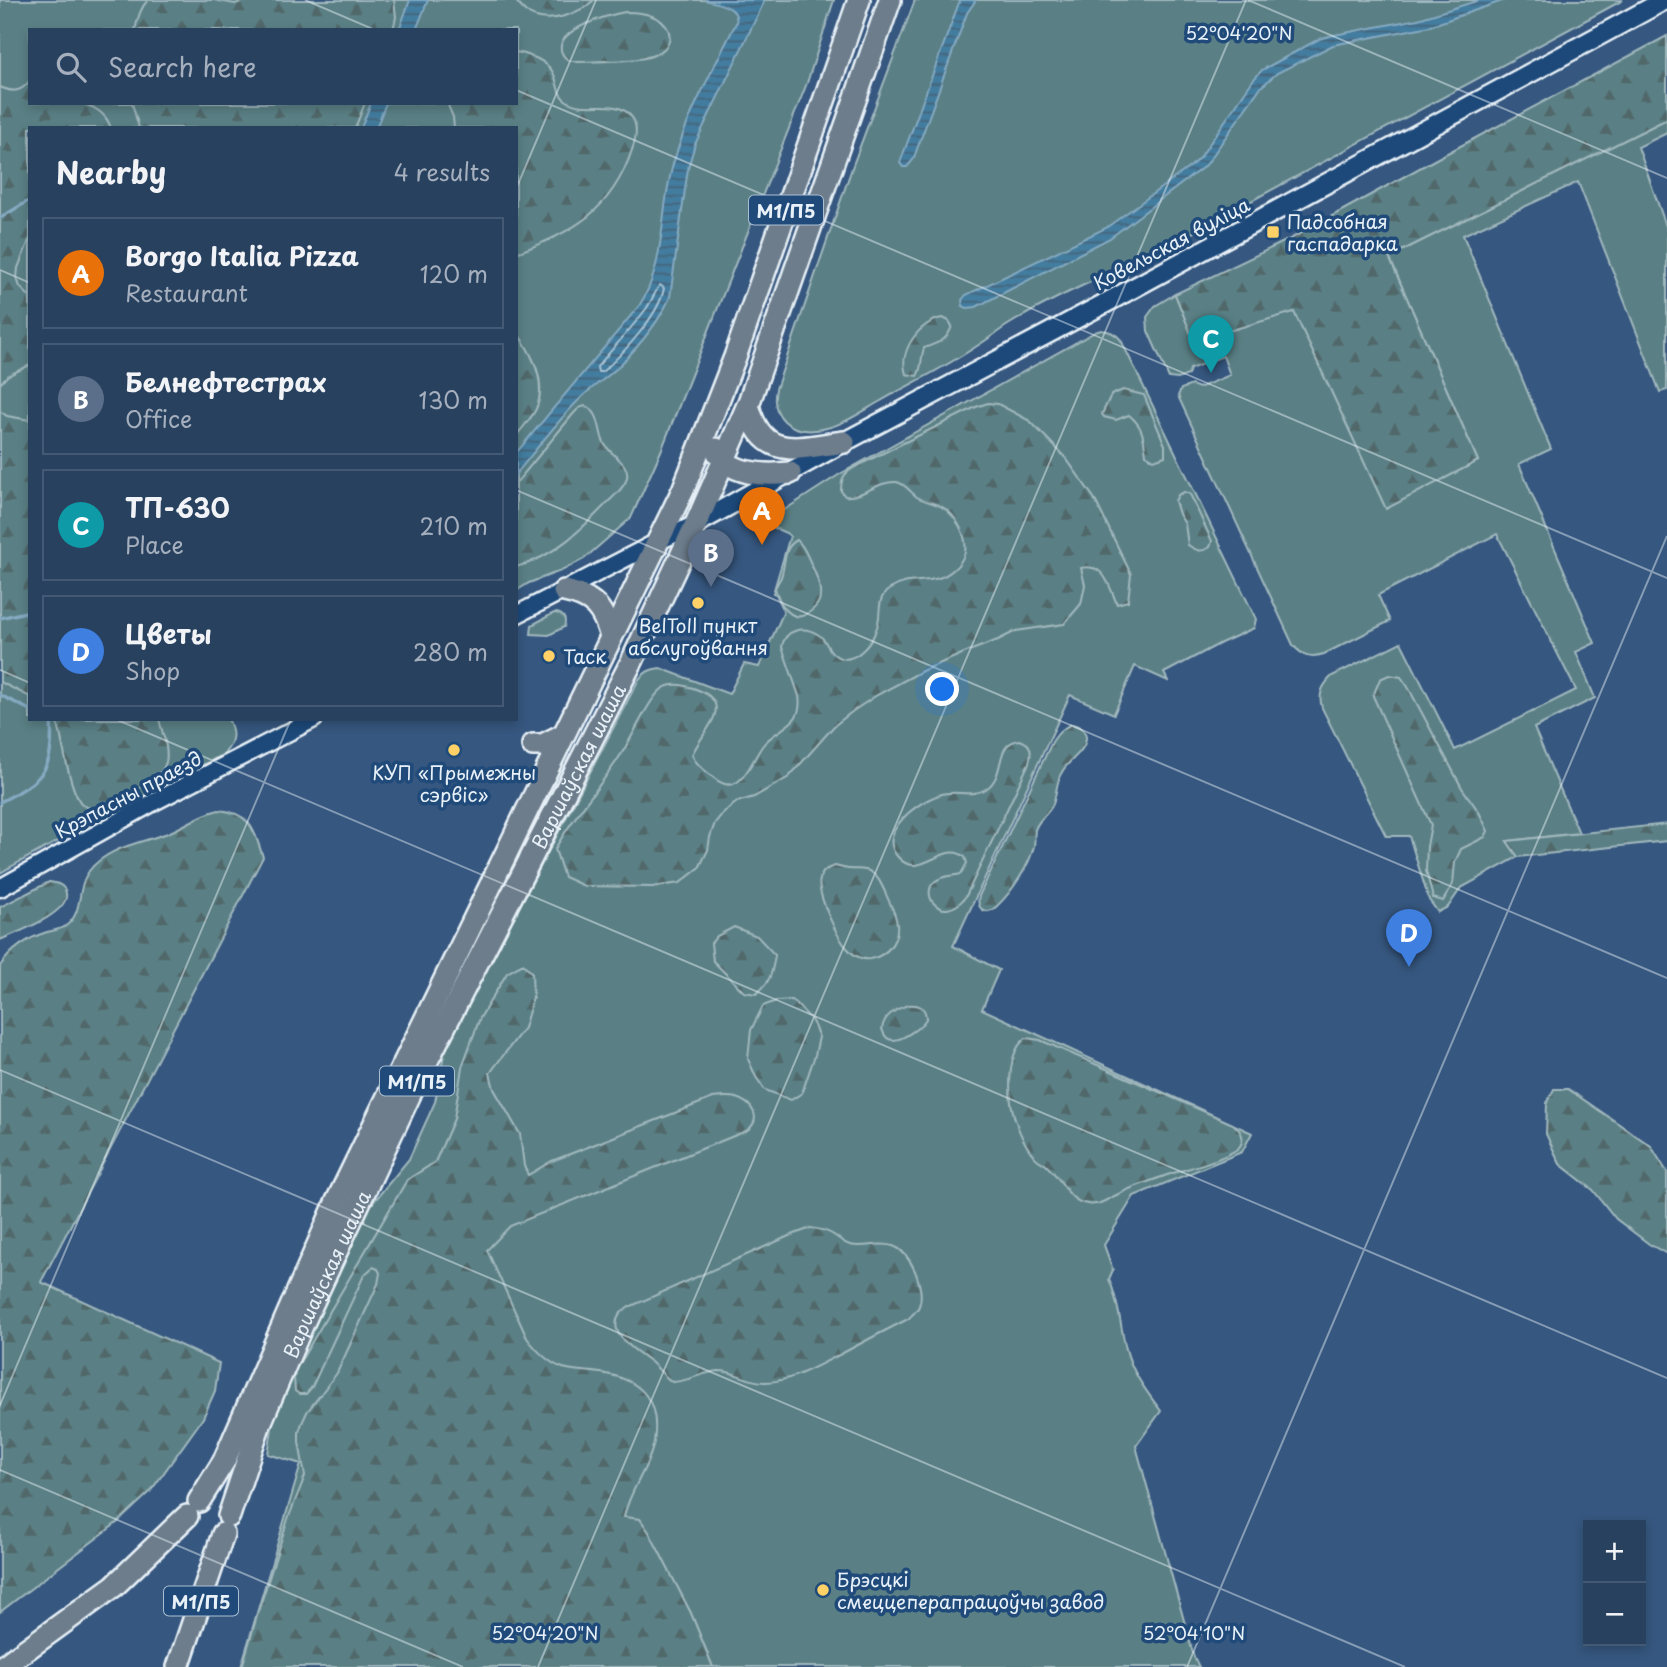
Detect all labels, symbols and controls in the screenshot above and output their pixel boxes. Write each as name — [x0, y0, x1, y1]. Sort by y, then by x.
text: 52°04'20"N — [1185, 19, 1293, 46]
search box — [28, 28, 518, 105]
text: Search here — [108, 47, 257, 86]
icon: search — [52, 48, 90, 86]
text: Nearby — [56, 149, 166, 194]
text: 4 results — [394, 154, 490, 189]
street label: Ковельская вуліца — [1088, 190, 1255, 296]
road number: М1/П5 — [749, 196, 823, 224]
place label: Падсобная гаспадарка — [1287, 207, 1398, 257]
marker: Падсобная гаспадарка — [1265, 224, 1281, 240]
text: Borgo Italia Pizza — [125, 236, 359, 275]
text: A — [72, 256, 90, 291]
text: 120 m — [420, 256, 488, 291]
text: Restaurant — [125, 275, 248, 310]
pin: C — [1188, 315, 1234, 373]
text: Белнефтестрах — [125, 362, 327, 401]
text: B — [73, 382, 89, 417]
text: 130 m — [418, 382, 488, 417]
text: Office — [125, 401, 192, 436]
pin: A — [739, 487, 785, 545]
text: ТП-630 — [125, 488, 230, 527]
text: C — [72, 508, 90, 543]
text: 210 m — [420, 508, 488, 543]
text: Place — [125, 527, 184, 562]
pin: B — [688, 529, 734, 587]
marker: BelToll пункт абслугоўвання — [690, 595, 706, 611]
place label: BelToll пункт абслугоўвання — [628, 611, 768, 661]
text: Цветы — [125, 614, 212, 653]
text: D — [72, 634, 90, 669]
text: 280 m — [413, 634, 488, 669]
place label: Таск — [563, 642, 607, 670]
marker: Таск — [541, 648, 557, 664]
text: Shop — [125, 653, 180, 688]
your location — [925, 672, 959, 706]
street label: Варшаўская шаша — [524, 679, 632, 853]
marker: КУП «Прымежны сэрвіс» — [446, 742, 462, 758]
street label: Крэпасны праезд — [50, 743, 206, 845]
place label: КУП «Прымежны сэрвіс» — [372, 758, 536, 808]
pin: D — [1386, 909, 1432, 967]
road number: М1/П5 — [380, 1066, 454, 1096]
street label: Варшаўская шаша — [276, 1186, 377, 1362]
map controls — [1583, 1520, 1646, 1646]
button: + — [1583, 1520, 1646, 1583]
place label: Брэсцкі смеццеперапрацоўчы завод — [837, 1565, 1104, 1615]
marker: Брэсцкі смеццеперапрацоўчы завод — [815, 1582, 831, 1598]
button: − — [1583, 1583, 1646, 1646]
road number: М1/П5 — [164, 1586, 238, 1616]
text: 52°04'20"N — [491, 1619, 599, 1646]
text: 52°04'10"N — [1143, 1619, 1245, 1646]

